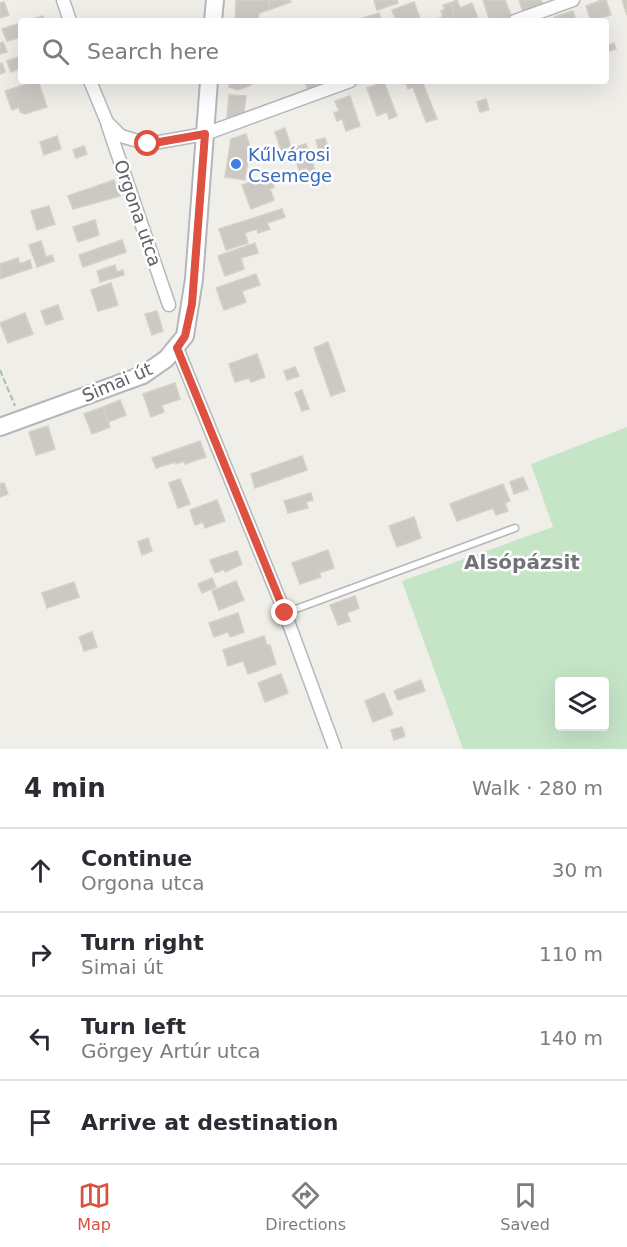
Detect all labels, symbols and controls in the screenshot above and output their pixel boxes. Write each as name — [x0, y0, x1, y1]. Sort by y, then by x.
search box — [18, 18, 609, 84]
icon: search — [39, 35, 72, 68]
text: Search here — [87, 39, 219, 64]
route start — [134, 130, 160, 156]
place label: Kűlvárosi Csemege — [248, 144, 332, 186]
street label: Orgona utca — [110, 157, 166, 269]
marker: Kűlvárosi Csemege — [229, 157, 243, 171]
street label: Simai út — [79, 358, 155, 406]
district label: Alsópázsit — [464, 550, 580, 574]
route end — [271, 599, 297, 625]
map controls — [555, 677, 609, 731]
button: layers — [555, 677, 609, 731]
text: 4 min — [24, 773, 106, 803]
text: Walk · 280 m — [472, 776, 603, 800]
text: Continue — [81, 846, 192, 871]
icon: ahead — [24, 854, 57, 887]
text: 30 m — [552, 858, 603, 882]
text: Orgona utca — [81, 871, 205, 895]
text: Turn right — [81, 930, 204, 955]
icon: right — [24, 938, 57, 971]
text: 110 m — [539, 942, 603, 966]
text: Simai út — [81, 955, 163, 979]
text: Turn left — [81, 1014, 186, 1039]
icon: left — [24, 1022, 57, 1055]
text: 140 m — [539, 1026, 603, 1050]
text: Görgey Artúr utca — [81, 1039, 261, 1063]
icon: arrive — [24, 1106, 57, 1139]
text: Arrive at destination — [81, 1110, 338, 1135]
tab: Map — [77, 1179, 111, 1234]
tab: Directions — [265, 1179, 346, 1234]
tab: Saved — [500, 1179, 550, 1234]

